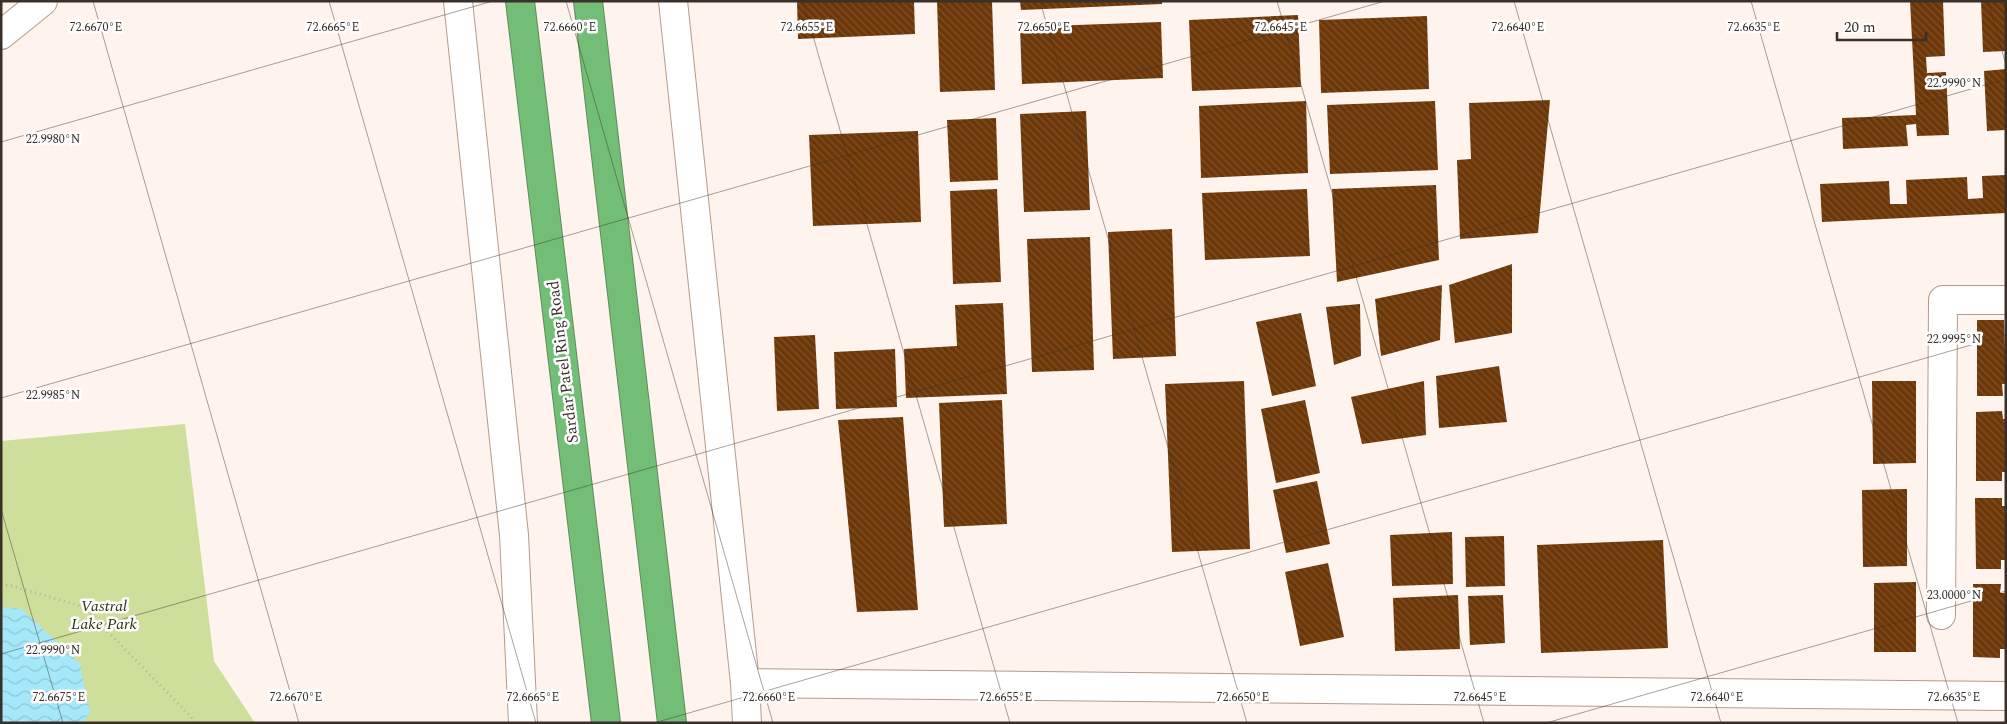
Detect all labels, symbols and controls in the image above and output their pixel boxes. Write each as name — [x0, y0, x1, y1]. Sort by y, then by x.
scale bar — [1837, 10, 1926, 42]
text: 20 m — [1844, 16, 1876, 39]
text: 72.6670°E — [70, 18, 122, 37]
text: 72.6665°E — [307, 18, 359, 37]
text: 72.6660°E — [544, 18, 596, 37]
text: 72.6655°E — [781, 18, 833, 37]
text: 72.6650°E — [1018, 18, 1070, 37]
text: 72.6645°E — [1255, 18, 1307, 37]
text: 72.6640°E — [1492, 18, 1544, 37]
text: 72.6635°E — [1728, 18, 1780, 37]
text: 22.9990°N — [1927, 74, 1981, 93]
text: 22.9980°N — [26, 130, 80, 149]
street label: Sardar Patel Ring Road — [541, 279, 585, 445]
text: 22.9995°N — [1927, 330, 1981, 349]
text: 22.9985°N — [26, 386, 80, 405]
text: 23.0000°N — [1927, 586, 1981, 605]
park label: Vastral Lake Park — [71, 594, 138, 636]
text: 22.9990°N — [26, 641, 80, 660]
text: 72.6675°E — [33, 688, 85, 707]
text: 72.6670°E — [270, 688, 322, 707]
text: 72.6665°E — [507, 688, 559, 707]
text: 72.6660°E — [743, 688, 795, 707]
text: 72.6655°E — [980, 688, 1032, 707]
text: 72.6650°E — [1217, 688, 1269, 707]
text: 72.6645°E — [1454, 688, 1506, 707]
text: 72.6640°E — [1691, 688, 1743, 707]
text: 72.6635°E — [1928, 688, 1980, 707]

